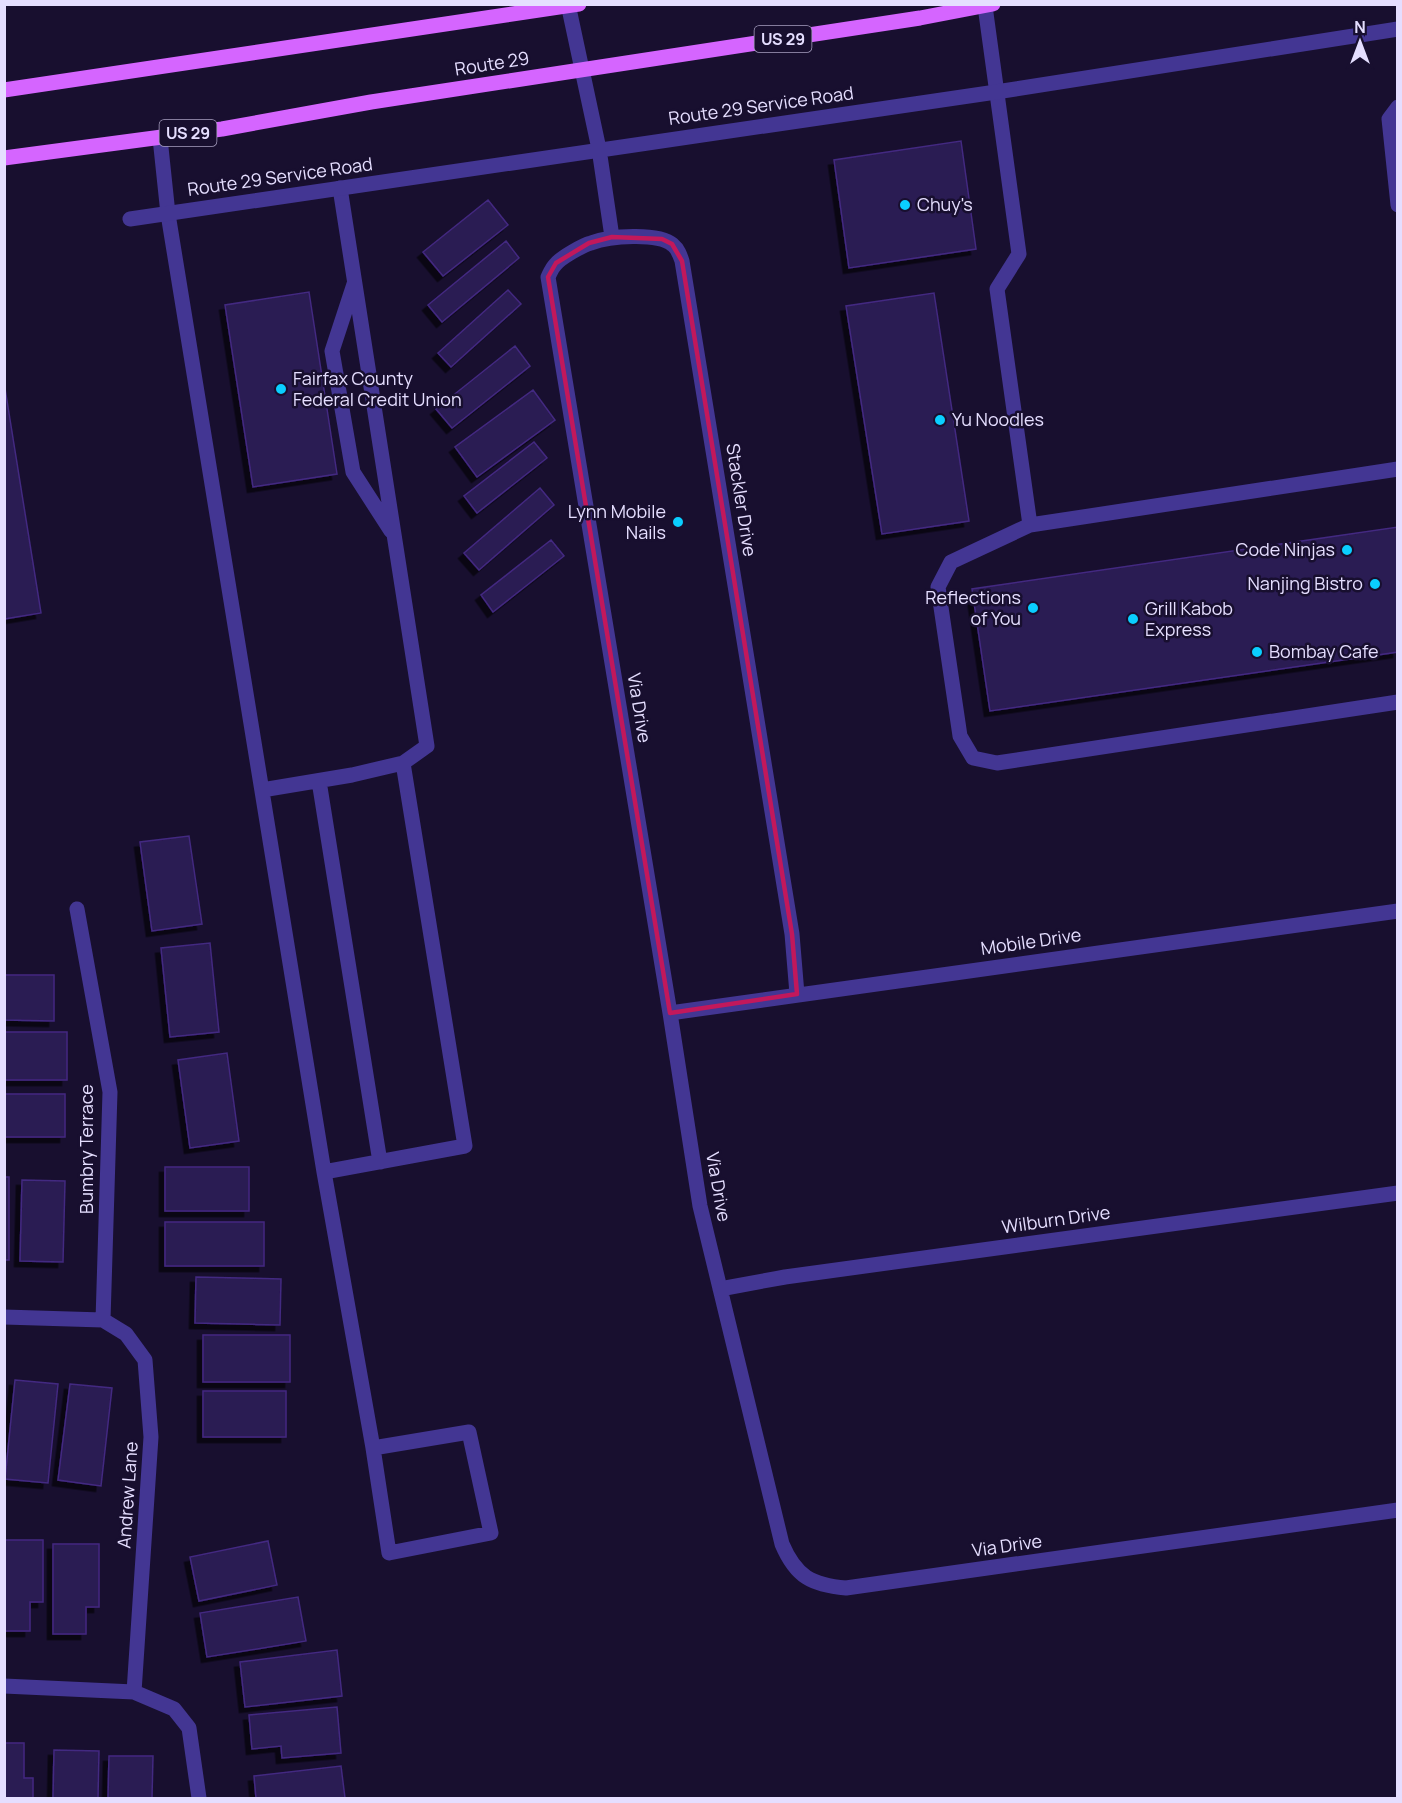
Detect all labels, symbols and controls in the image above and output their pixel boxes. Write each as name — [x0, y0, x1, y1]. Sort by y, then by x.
north arrow — [1330, 12, 1390, 72]
text: N — [1354, 16, 1366, 38]
road number: US 29 — [754, 26, 812, 52]
street label: Route 29 — [453, 45, 531, 81]
street label: Route 29 Service Road — [667, 80, 855, 130]
road number: US 29 — [160, 120, 216, 146]
street label: Route 29 Service Road — [186, 151, 374, 201]
place label: Chuy's — [917, 192, 973, 216]
marker: Chuy's — [898, 198, 912, 212]
place label: Fairfax County Federal Credit Union — [293, 366, 462, 411]
marker: Fairfax County Federal Credit Union — [274, 382, 288, 396]
place label: Yu Noodles — [952, 407, 1044, 431]
marker: Yu Noodles — [933, 413, 947, 427]
street label: Stackler Drive — [721, 442, 763, 558]
place label: Lynn Mobile Nails — [568, 499, 666, 544]
marker: Lynn Mobile Nails — [671, 515, 685, 529]
place label: Code Ninjas — [1236, 537, 1335, 561]
marker: Code Ninjas — [1340, 543, 1354, 557]
place label: Nanjing Bistro — [1247, 571, 1363, 595]
marker: Nanjing Bistro — [1368, 577, 1382, 591]
place label: Reflections of You — [925, 585, 1021, 630]
place label: Grill Kabob Express — [1145, 596, 1233, 641]
marker: Reflections of You — [1026, 601, 1040, 615]
marker: Grill Kabob Express — [1126, 612, 1140, 626]
place label: Bombay Cafe — [1269, 639, 1379, 663]
marker: Bombay Cafe — [1250, 645, 1264, 659]
street label: Via Drive — [623, 671, 657, 744]
street label: Mobile Drive — [979, 922, 1083, 960]
street label: Bumbry Terrace — [74, 1084, 98, 1214]
street label: Via Drive — [701, 1150, 737, 1224]
street label: Wilburn Drive — [1000, 1200, 1112, 1238]
street label: Andrew Lane — [111, 1441, 143, 1549]
street label: Via Drive — [970, 1528, 1043, 1562]

